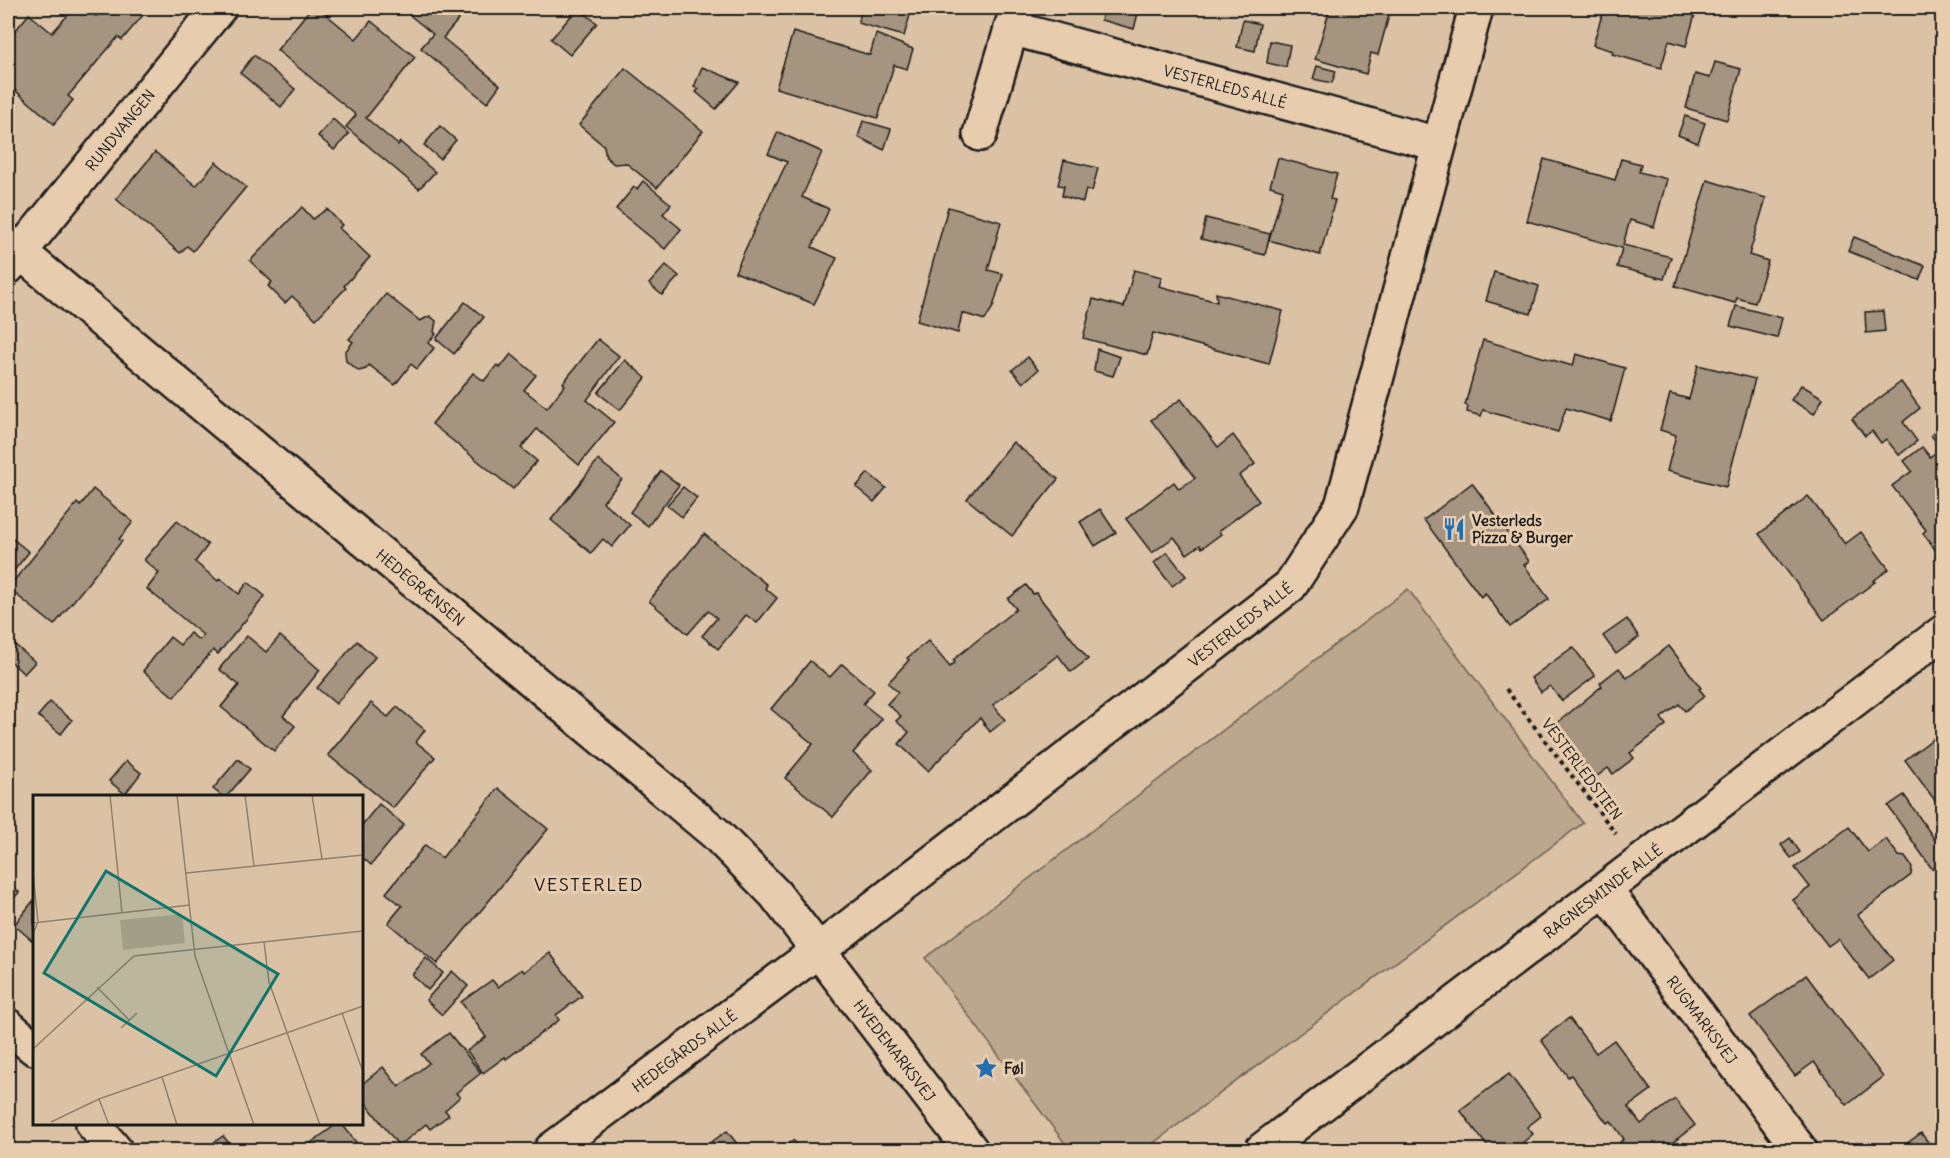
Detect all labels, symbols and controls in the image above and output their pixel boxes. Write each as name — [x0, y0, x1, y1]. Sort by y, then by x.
street label: VESTERLEDS ALLÉ — [1161, 60, 1289, 112]
street label: RUNDVANGEN — [81, 85, 159, 174]
place label: Vesterleds Pizza & Burger — [1472, 511, 1574, 548]
restaurant icon: Vesterleds Pizza & Burger — [1441, 516, 1467, 542]
street label: HEDEGRÆNSEN — [373, 545, 469, 630]
street label: VESTERLEDS ALLÉ — [1184, 578, 1297, 671]
street label: VESTERLEDSTIEN — [1538, 714, 1626, 824]
inset map — [33, 795, 363, 1125]
street label: RAGNESMINDE ALLÉ — [1539, 840, 1666, 942]
district label: VESTERLED — [534, 873, 644, 896]
street label: RUGMARKSVEJ — [1663, 972, 1742, 1068]
street label: HVEDEMARKSVEJ — [850, 996, 940, 1105]
street label: HEDEGÅRDS ALLÉ — [628, 1005, 740, 1096]
place icon: Føl — [973, 1055, 999, 1081]
place label: Føl — [1004, 1059, 1024, 1078]

